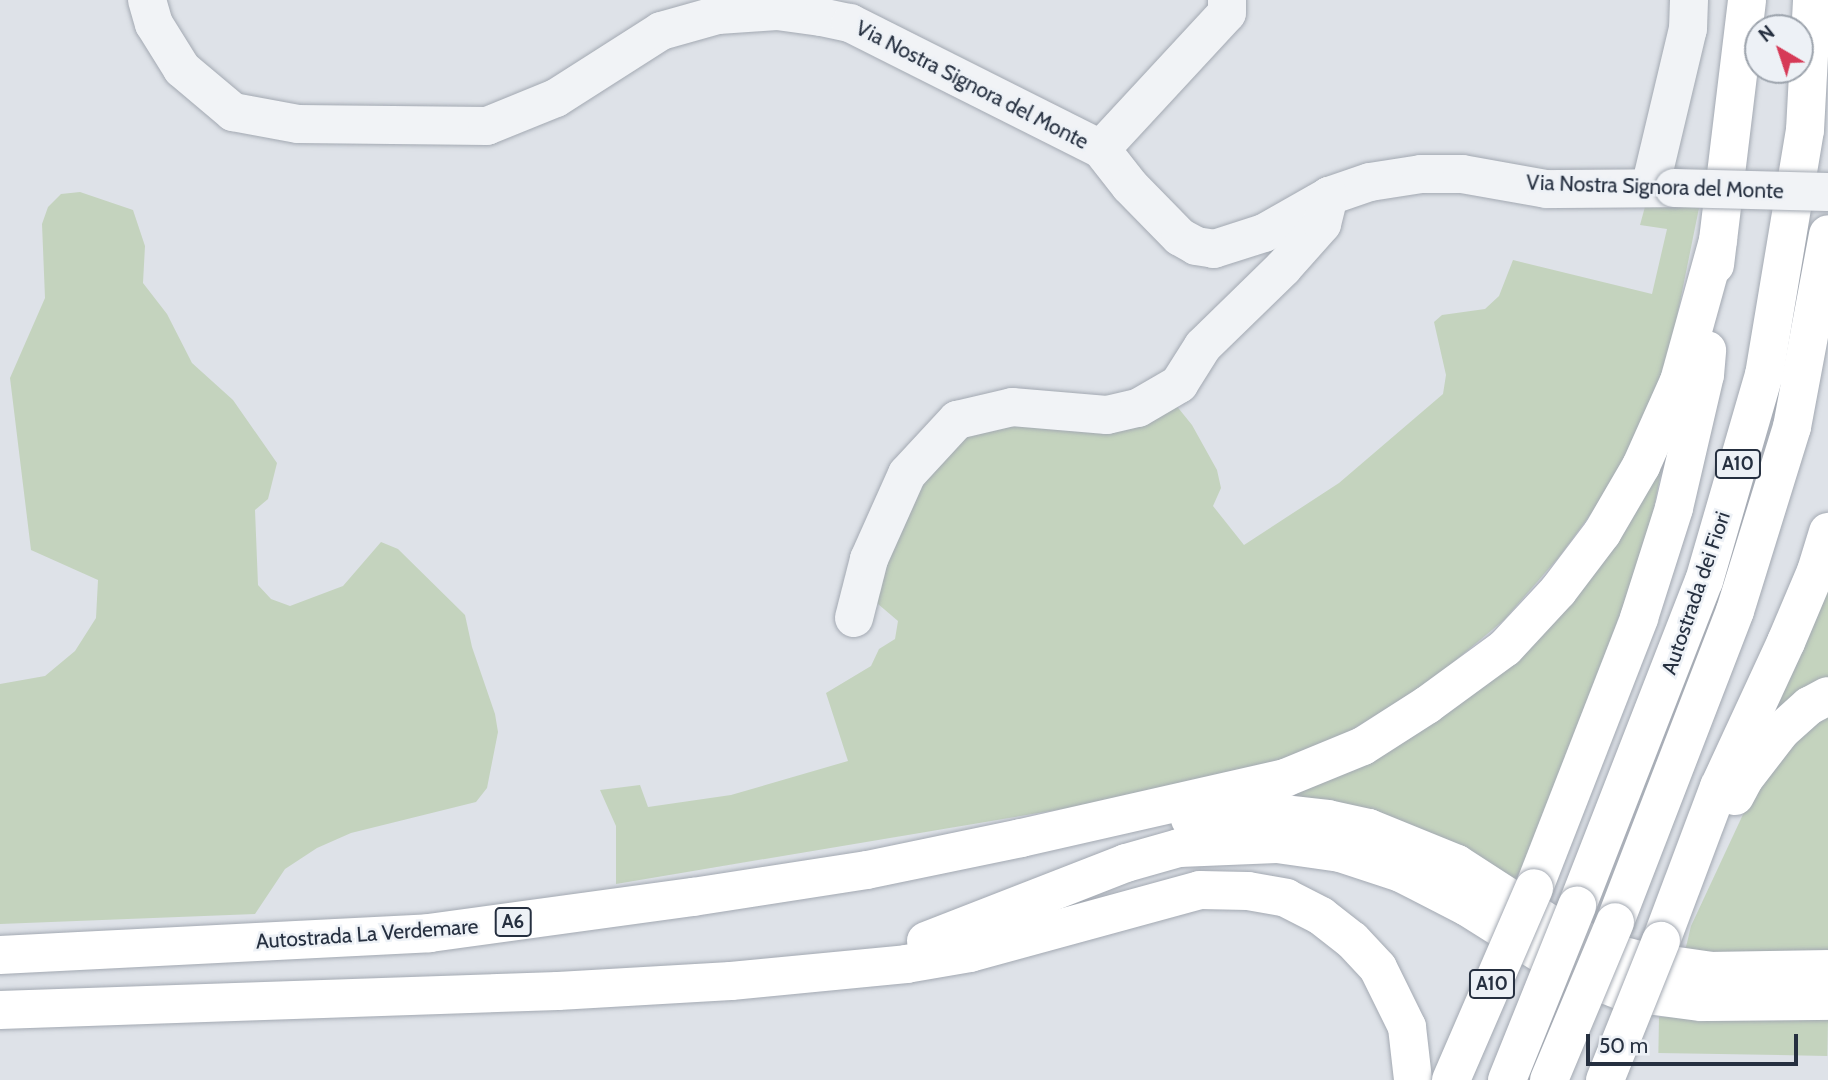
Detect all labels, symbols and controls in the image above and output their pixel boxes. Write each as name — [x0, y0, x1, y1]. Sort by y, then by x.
north arrow — [1744, 14, 1814, 84]
street label: Via Nostra Signora del Monte — [852, 15, 1092, 155]
text: N — [1754, 21, 1779, 47]
street label: Via Nostra Signora del Monte — [1526, 170, 1784, 204]
road number: A10 — [1714, 449, 1762, 480]
street label: Autostrada dei Fiori — [1656, 508, 1736, 678]
road number: A6 — [494, 906, 532, 938]
street label: Autostrada La Verdemare — [255, 914, 479, 954]
road number: A10 — [1468, 968, 1516, 1000]
scale bar — [1590, 1020, 1802, 1064]
text: 50 m — [1599, 1033, 1648, 1058]

